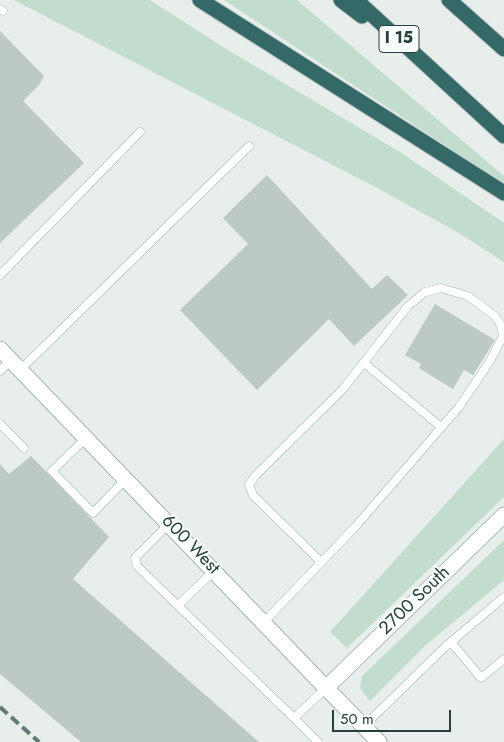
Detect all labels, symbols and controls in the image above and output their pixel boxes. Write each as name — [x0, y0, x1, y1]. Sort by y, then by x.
road number: I 15 — [379, 26, 419, 52]
street label: 600 West — [156, 511, 224, 579]
street label: 2700 South — [375, 562, 455, 640]
scale bar — [334, 700, 453, 732]
text: 50 m — [340, 708, 374, 730]

